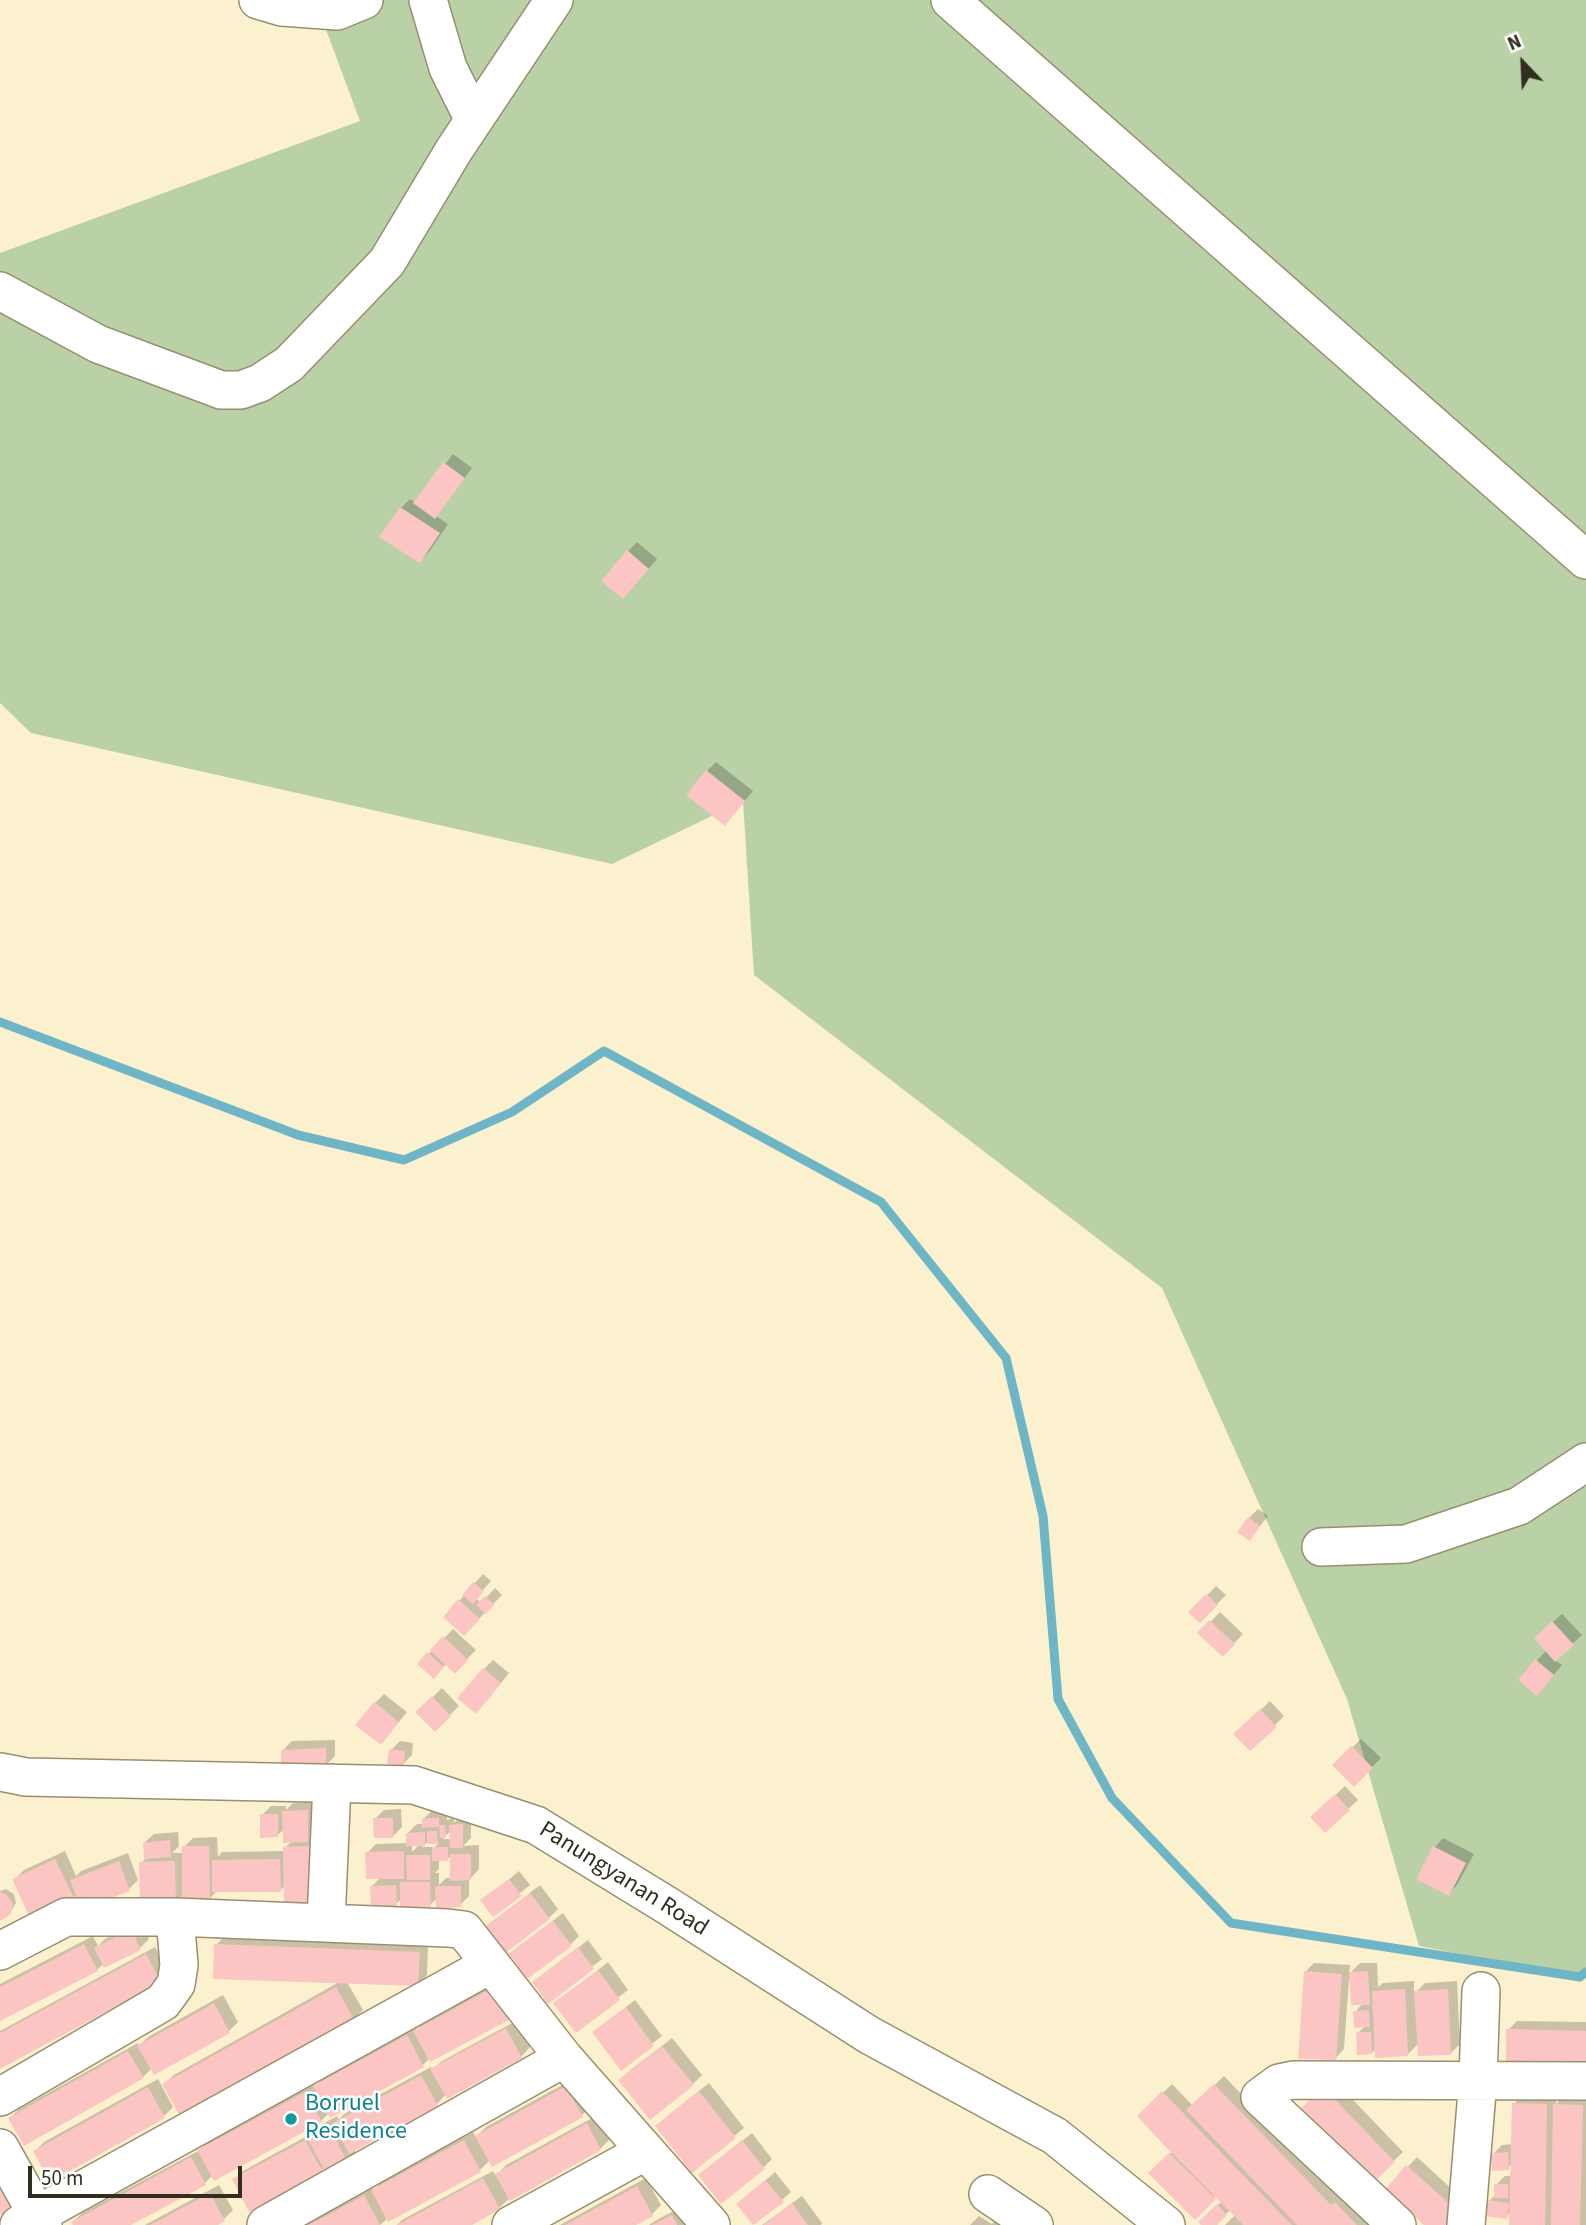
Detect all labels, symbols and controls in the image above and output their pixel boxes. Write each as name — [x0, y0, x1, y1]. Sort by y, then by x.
north arrow — [1488, 28, 1558, 98]
text: N — [1503, 28, 1526, 58]
street label: Panungyanan Road — [533, 1816, 713, 1944]
place label: Borruel Residence — [305, 2091, 407, 2147]
marker: Borruel Residence — [283, 2111, 299, 2127]
scale bar — [32, 2152, 245, 2196]
text: 50 m — [41, 2163, 83, 2193]

